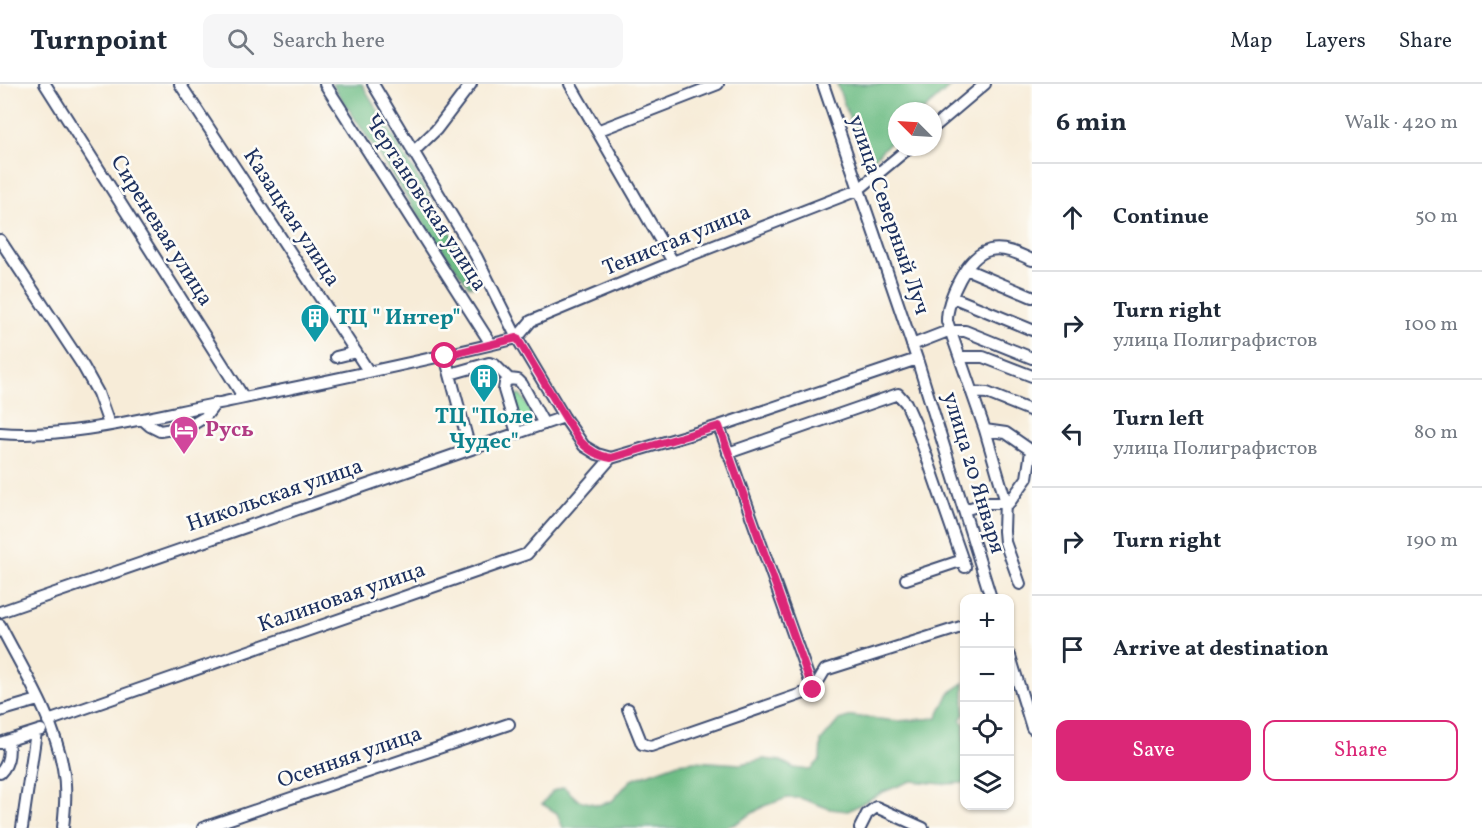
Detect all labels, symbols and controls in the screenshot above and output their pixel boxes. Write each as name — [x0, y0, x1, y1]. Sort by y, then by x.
search box — [203, 14, 623, 68]
text: Turnpoint — [30, 22, 167, 61]
icon: search — [224, 25, 257, 58]
text: Search here — [272, 26, 385, 57]
text: Map — [1230, 27, 1272, 56]
text: Layers — [1305, 27, 1366, 56]
text: Share — [1399, 27, 1452, 56]
north arrow — [888, 102, 942, 156]
text: 6 min — [1056, 105, 1127, 141]
street label: Чертановская улица — [356, 108, 494, 298]
text: Walk · 420 m — [1344, 109, 1458, 137]
street label: улица Северный Луч — [839, 111, 937, 319]
street label: Казацкая улица — [235, 143, 347, 293]
street label: Сиреневая улица — [102, 149, 220, 313]
street label: Тенистая улица — [598, 197, 756, 285]
icon: ahead — [1056, 201, 1089, 234]
text: Continue — [1113, 202, 1209, 233]
text: 50 m — [1415, 203, 1458, 231]
text: Turn right — [1113, 296, 1221, 327]
building icon: ТЦ " Интер" — [299, 302, 331, 344]
place label: ТЦ " Интер" — [336, 303, 460, 334]
icon: right — [1056, 309, 1089, 342]
text: 100 m — [1404, 311, 1458, 339]
text: улица Полиграфистов — [1113, 327, 1317, 355]
route start — [431, 342, 457, 368]
building icon: ТЦ "Поле Чудес" — [468, 362, 500, 404]
street label: улица 20 Января — [934, 388, 1012, 558]
place label: ТЦ "Поле Чудес" — [435, 402, 533, 458]
text: Turn left — [1113, 404, 1204, 435]
hotel icon: Русь — [168, 414, 200, 456]
place label: Русь — [205, 415, 254, 446]
icon: left — [1056, 417, 1089, 450]
text: 80 m — [1414, 419, 1458, 447]
text: улица Полиграфистов — [1113, 435, 1317, 463]
street label: Никольская улица — [183, 451, 367, 541]
icon: right — [1056, 525, 1089, 558]
text: Turn right — [1113, 526, 1221, 557]
text: 190 m — [1406, 527, 1458, 555]
street label: Калиновая улица — [254, 555, 430, 641]
map controls — [960, 594, 1014, 810]
button: + — [960, 594, 1014, 648]
icon: arrive — [1056, 633, 1089, 666]
text: Arrive at destination — [1113, 634, 1329, 665]
button: − — [960, 648, 1014, 702]
route end — [799, 676, 825, 702]
button: locate — [960, 702, 1014, 756]
street label: Осенняя улица — [274, 719, 426, 797]
button: Save — [1056, 720, 1251, 781]
button: Share — [1263, 720, 1458, 781]
button: layers — [960, 756, 1014, 810]

